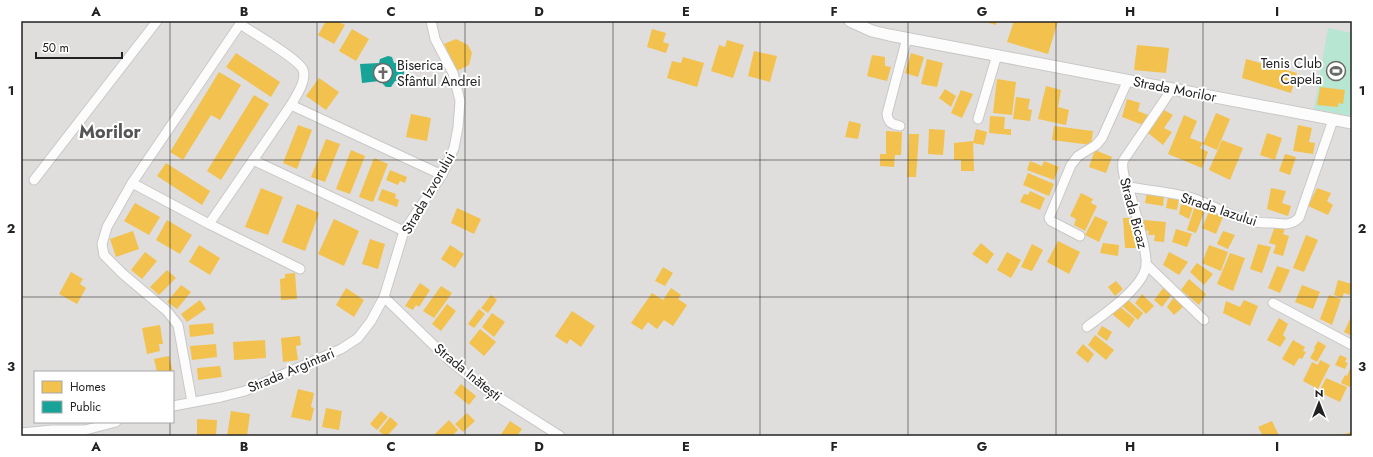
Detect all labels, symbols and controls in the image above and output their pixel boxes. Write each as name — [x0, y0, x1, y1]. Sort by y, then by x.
text: A — [90, 2, 101, 21]
text: B — [240, 2, 249, 21]
text: C — [386, 2, 396, 21]
text: D — [534, 2, 544, 21]
text: E — [682, 2, 690, 21]
text: F — [830, 2, 838, 21]
text: G — [977, 2, 988, 21]
text: H — [1125, 2, 1135, 21]
text: I — [1275, 2, 1279, 21]
scale bar — [36, 34, 122, 60]
text: 50 m — [42, 39, 69, 57]
place label: Tenis Club Capela — [1261, 53, 1322, 89]
place label: Biserica Sfântul Andrei — [397, 55, 481, 91]
sports icon: Tenis Club Capela — [1325, 60, 1347, 82]
church icon: Biserica Sfântul Andrei — [372, 62, 394, 84]
street label: Strada Morilor — [1132, 71, 1219, 107]
text: 1 — [8, 81, 14, 100]
text: 1 — [1359, 81, 1365, 100]
district label: Morilor — [79, 119, 142, 145]
street label: Strada Izvorului — [396, 148, 460, 238]
street label: Strada Bicaz — [1115, 175, 1153, 251]
street label: Strada Iazului — [1178, 187, 1260, 231]
text: 2 — [7, 219, 15, 238]
text: 2 — [1358, 219, 1366, 238]
street label: Strada Inătești — [429, 338, 506, 406]
street label: Strada Argintari — [244, 343, 338, 397]
text: 3 — [7, 357, 15, 376]
text: 3 — [1358, 357, 1366, 376]
legend — [34, 371, 174, 423]
text: Homes — [70, 378, 106, 396]
north arrow — [1299, 383, 1339, 423]
text: N — [1315, 385, 1323, 401]
text: Public — [70, 398, 101, 416]
text: A — [90, 437, 101, 456]
text: B — [240, 437, 249, 456]
text: C — [386, 437, 396, 456]
text: D — [534, 437, 544, 456]
text: E — [682, 437, 690, 456]
text: F — [830, 437, 838, 456]
text: G — [977, 437, 988, 456]
text: H — [1125, 437, 1135, 456]
text: I — [1275, 437, 1279, 456]

